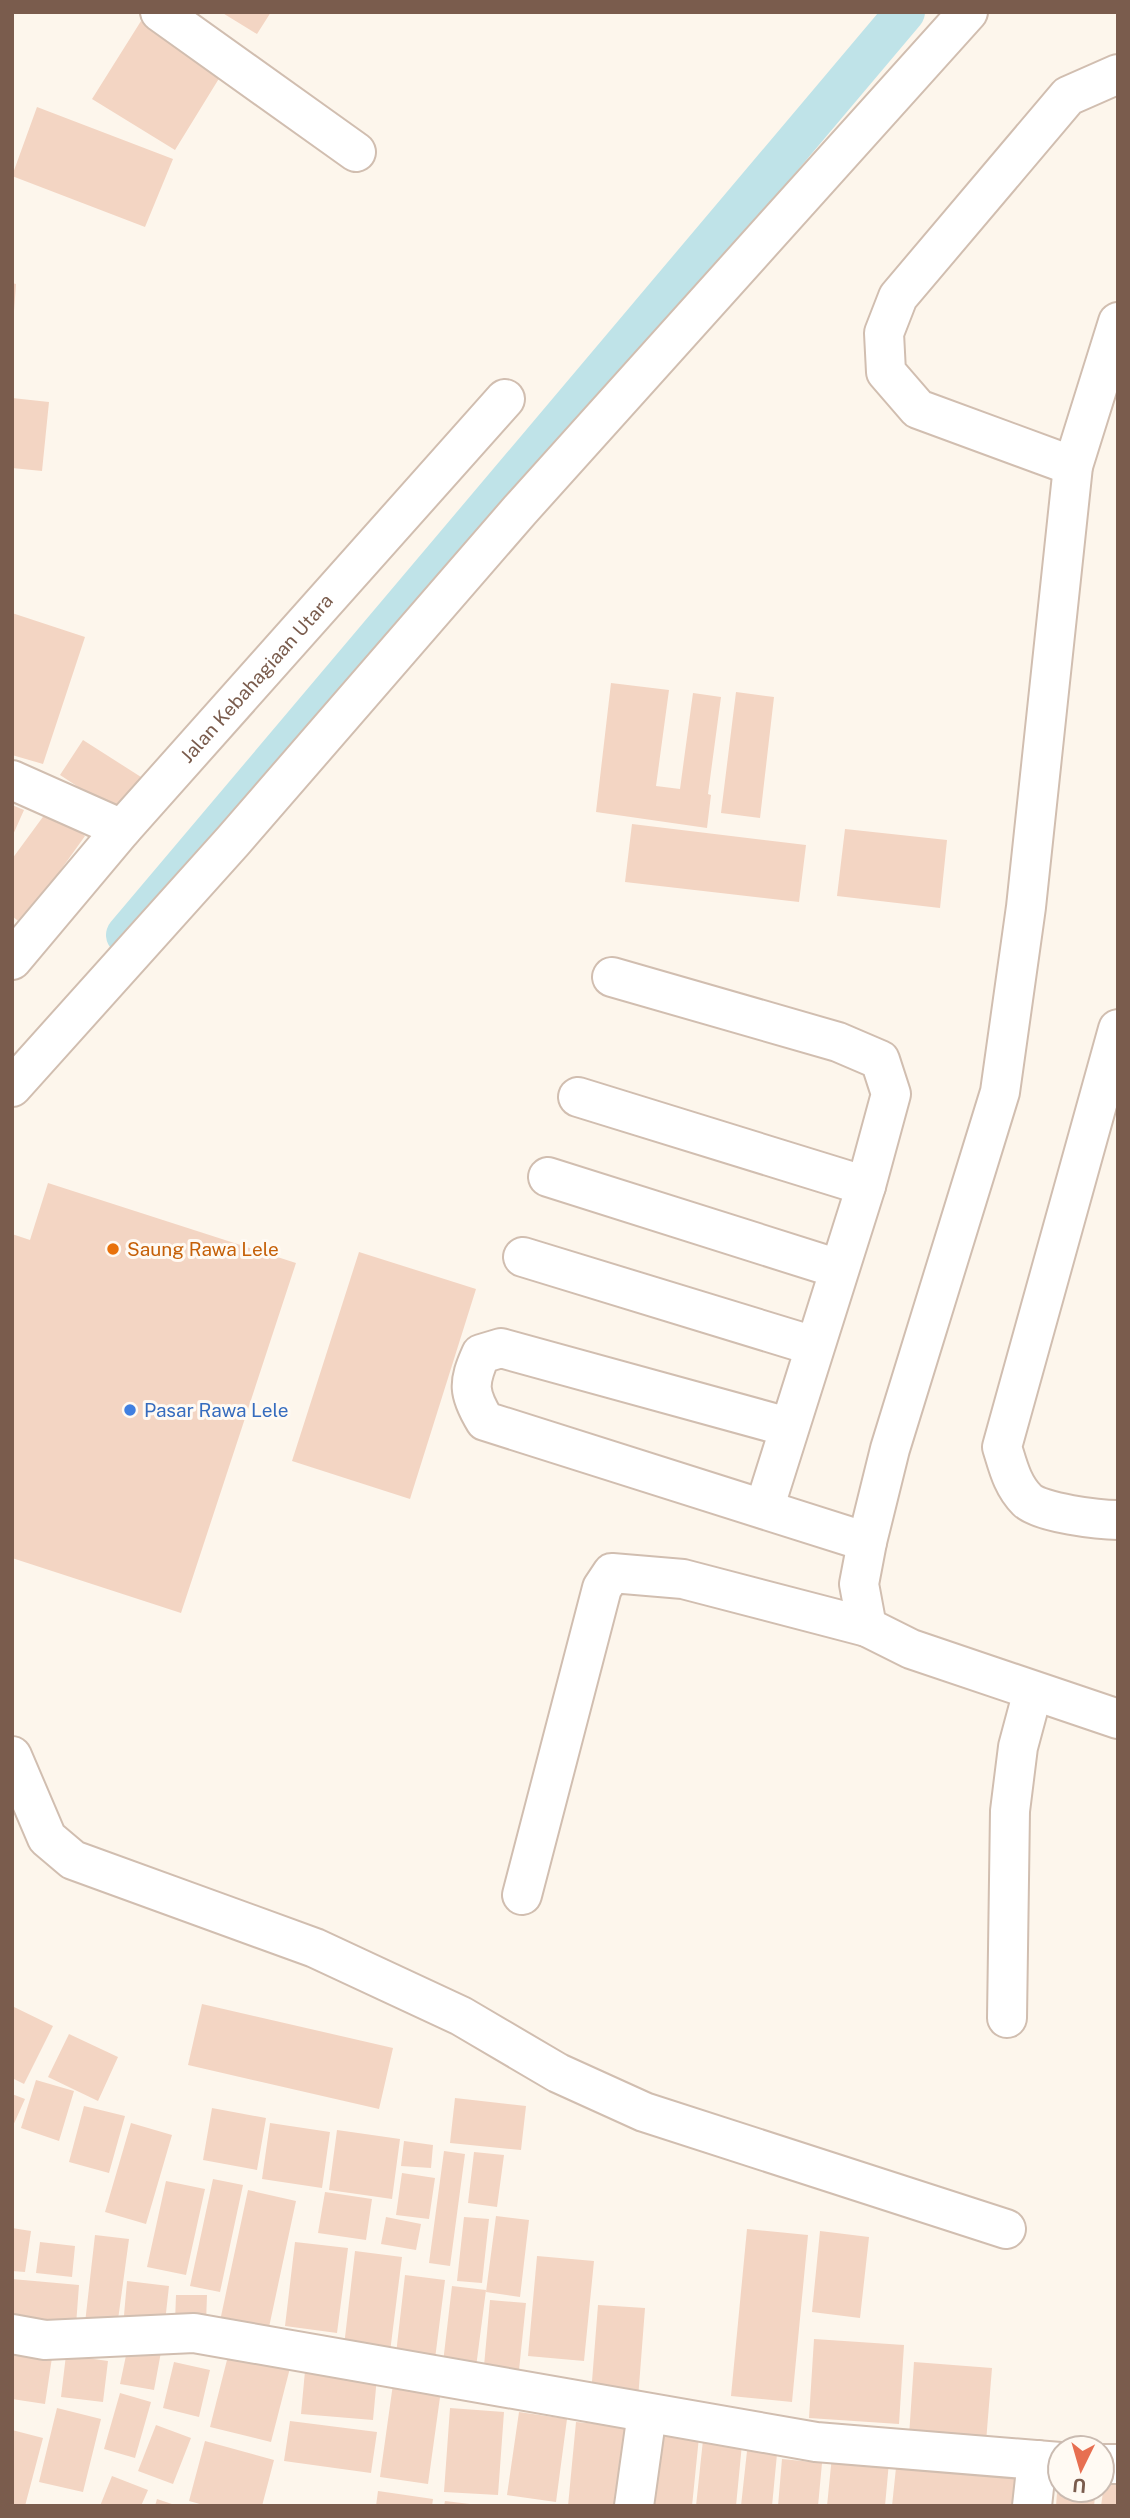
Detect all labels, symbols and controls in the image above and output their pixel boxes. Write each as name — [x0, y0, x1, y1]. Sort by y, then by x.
street label: Jalan Kebahagiaan Utara — [176, 589, 337, 767]
place label: Saung Rawa Lele — [127, 1238, 279, 1260]
marker: Saung Rawa Lele — [105, 1241, 121, 1257]
place label: Pasar Rawa Lele — [144, 1399, 289, 1421]
marker: Pasar Rawa Lele — [122, 1402, 138, 1418]
north arrow — [1046, 2434, 1116, 2504]
text: U — [1072, 2474, 1087, 2497]

